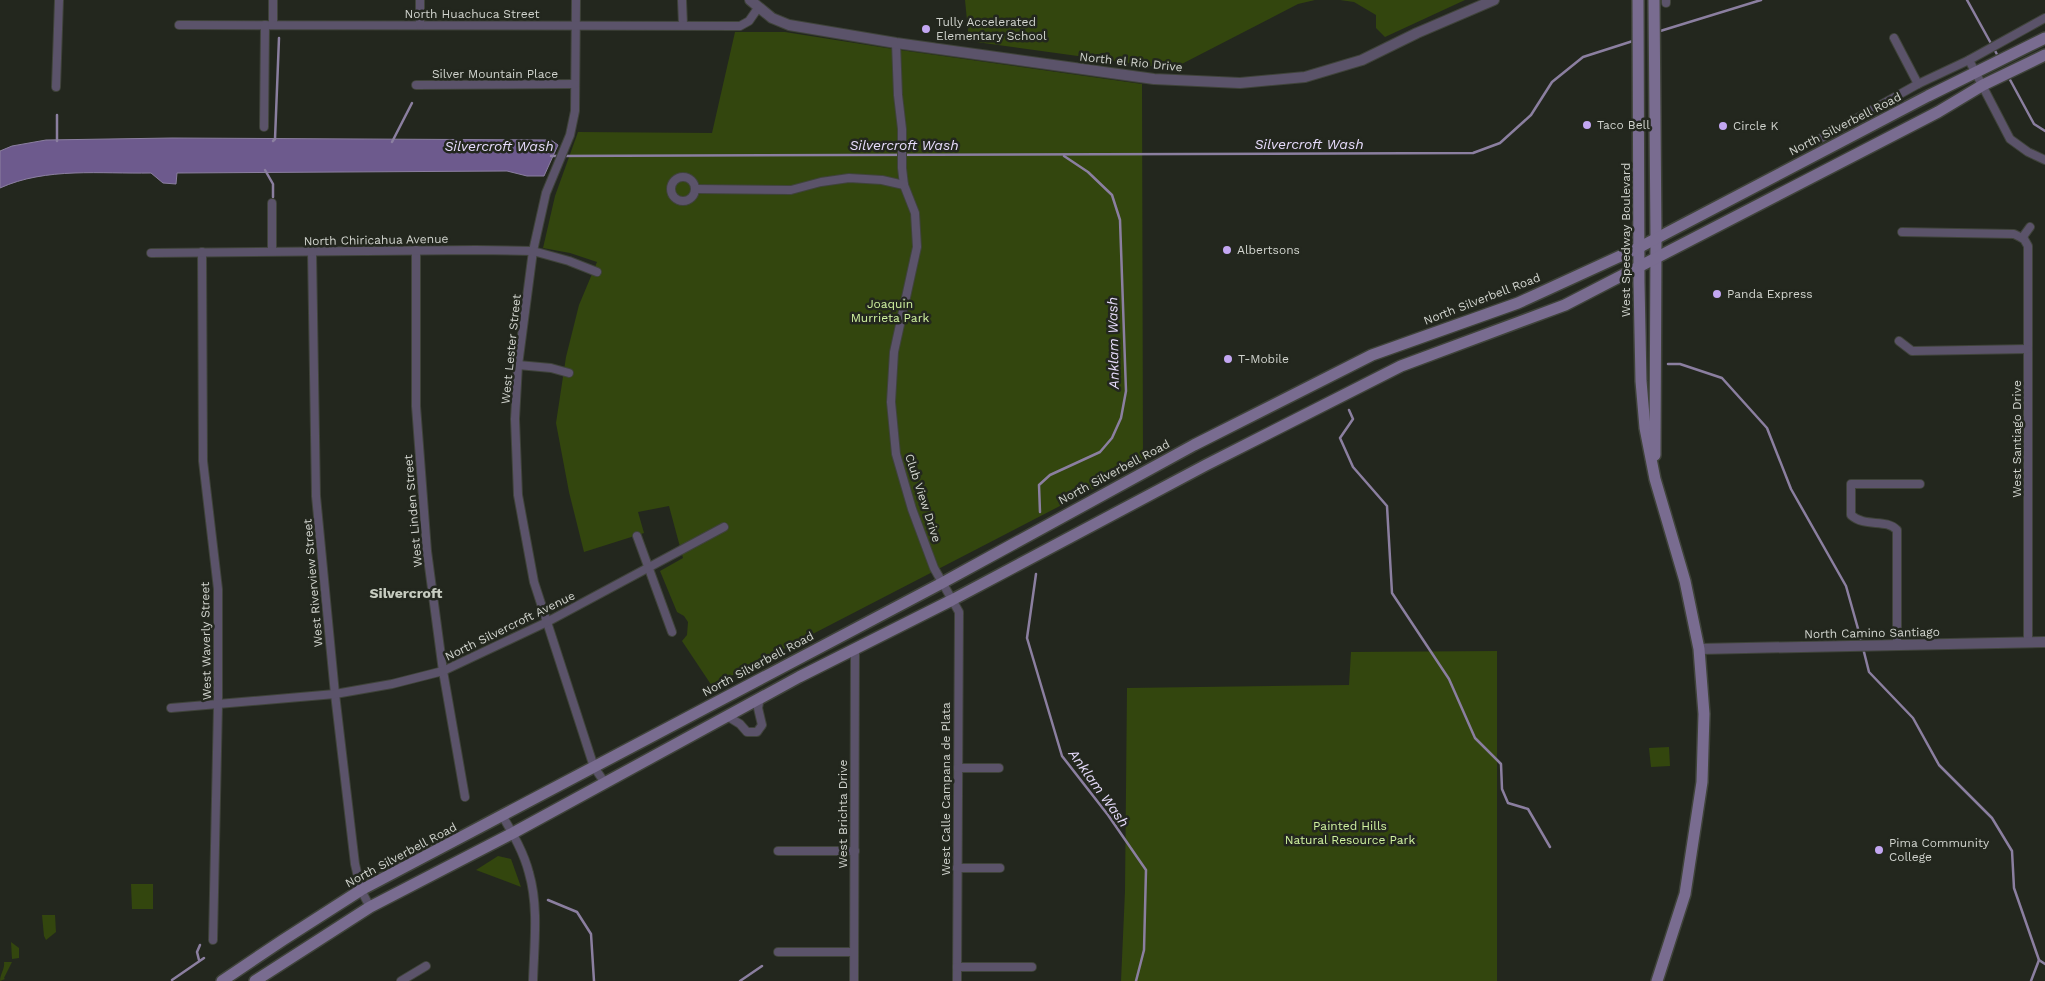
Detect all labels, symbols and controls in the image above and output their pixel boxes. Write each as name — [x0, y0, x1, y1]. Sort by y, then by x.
street label: North Huachuca Street — [405, 7, 539, 21]
place label: Tully Accelerated Elementary School — [936, 15, 1047, 43]
marker: Tully Accelerated Elementary School — [920, 23, 932, 35]
street label: North el Rio Drive — [1079, 50, 1183, 74]
street label: Silver Mountain Place — [432, 67, 558, 81]
street label: North Silverbell Road — [1787, 90, 1903, 158]
place label: Taco Bell — [1597, 118, 1650, 132]
marker: Taco Bell — [1581, 119, 1593, 131]
place label: Circle K — [1733, 119, 1779, 133]
marker: Circle K — [1717, 120, 1729, 132]
water label: Silvercroft Wash — [1254, 136, 1364, 152]
water label: Silvercroft Wash — [849, 137, 959, 153]
water label: Silvercroft Wash — [444, 138, 554, 154]
street label: West Speedway Boulevard — [1619, 163, 1633, 317]
street label: North Chiricahua Avenue — [303, 232, 449, 248]
place label: Albertsons — [1237, 243, 1300, 257]
marker: Albertsons — [1221, 244, 1233, 256]
street label: North Silverbell Road — [1422, 270, 1542, 328]
place label: Panda Express — [1727, 287, 1813, 301]
marker: Panda Express — [1711, 288, 1723, 300]
street label: West Lester Street — [498, 293, 524, 405]
park label: Joaquin Murrieta Park — [851, 297, 930, 325]
water label: Anklam Wash — [1104, 297, 1122, 390]
place label: T-Mobile — [1238, 352, 1289, 366]
marker: T-Mobile — [1222, 353, 1234, 365]
street label: West Santiago Drive — [2010, 380, 2024, 498]
street label: North Silverbell Road — [1056, 437, 1172, 507]
street label: Club View Drive — [902, 452, 944, 544]
street label: West Linden Street — [401, 454, 425, 568]
street label: West Riverview Street — [300, 518, 326, 648]
street label: West Waverly Street — [198, 582, 214, 700]
district label: Silvercroft — [370, 585, 442, 601]
street label: North Silvercroft Avenue — [443, 588, 577, 664]
street label: North Camino Santiago — [1804, 625, 1940, 641]
street label: North Silverbell Road — [700, 629, 816, 699]
street label: West Calle Campana de Plata — [939, 702, 953, 876]
water label: Anklam Wash — [1065, 745, 1133, 830]
street label: West Brichta Drive — [836, 759, 850, 868]
park label: Painted Hills Natural Resource Park — [1285, 819, 1415, 847]
street label: North Silverbell Road — [343, 820, 459, 890]
place label: Pima Community College — [1889, 836, 1990, 864]
marker: Pima Community College — [1873, 844, 1885, 856]

